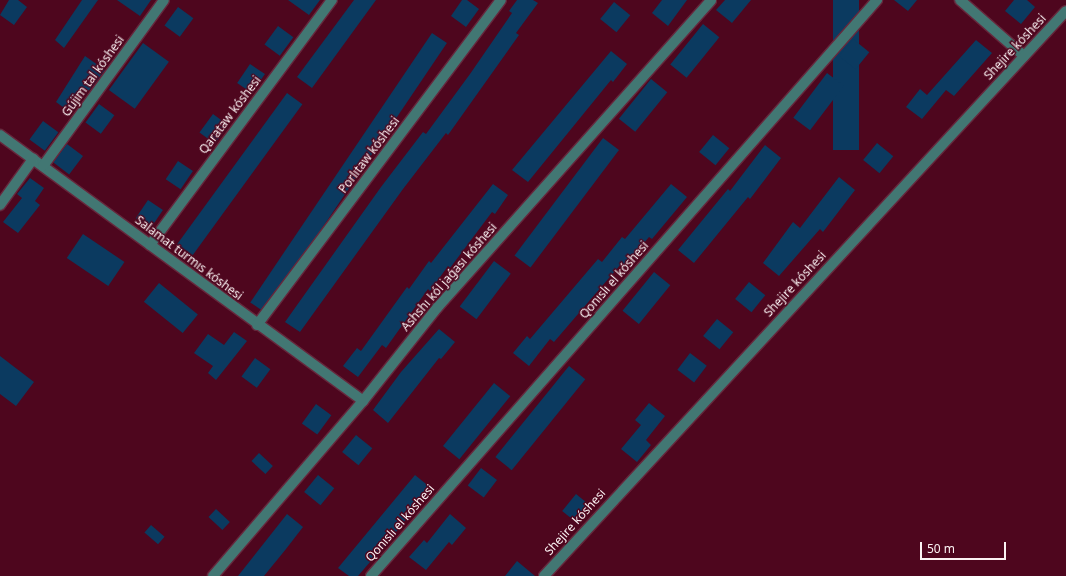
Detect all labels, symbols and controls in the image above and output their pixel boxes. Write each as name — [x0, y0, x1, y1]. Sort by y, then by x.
street label: Shejire kóshesi — [981, 11, 1049, 83]
street label: Gújim tal kóshesi — [59, 33, 127, 119]
street label: Qarataw kóshesi — [196, 73, 264, 157]
street label: Porlıtaw kóshesi — [336, 114, 402, 196]
street label: Salamat turmıs kóshesi — [132, 213, 246, 303]
street label: Ashshı kól jaǵası kóshesi — [398, 220, 500, 334]
street label: Qonıslı el kóshesi — [577, 238, 651, 322]
street label: Shejire kóshesi — [761, 248, 829, 320]
street label: Qonıslı el kóshesi — [363, 481, 437, 565]
street label: Shejire kóshesi — [542, 486, 608, 558]
scale bar — [922, 534, 1008, 560]
text: 50 m — [927, 540, 955, 557]

